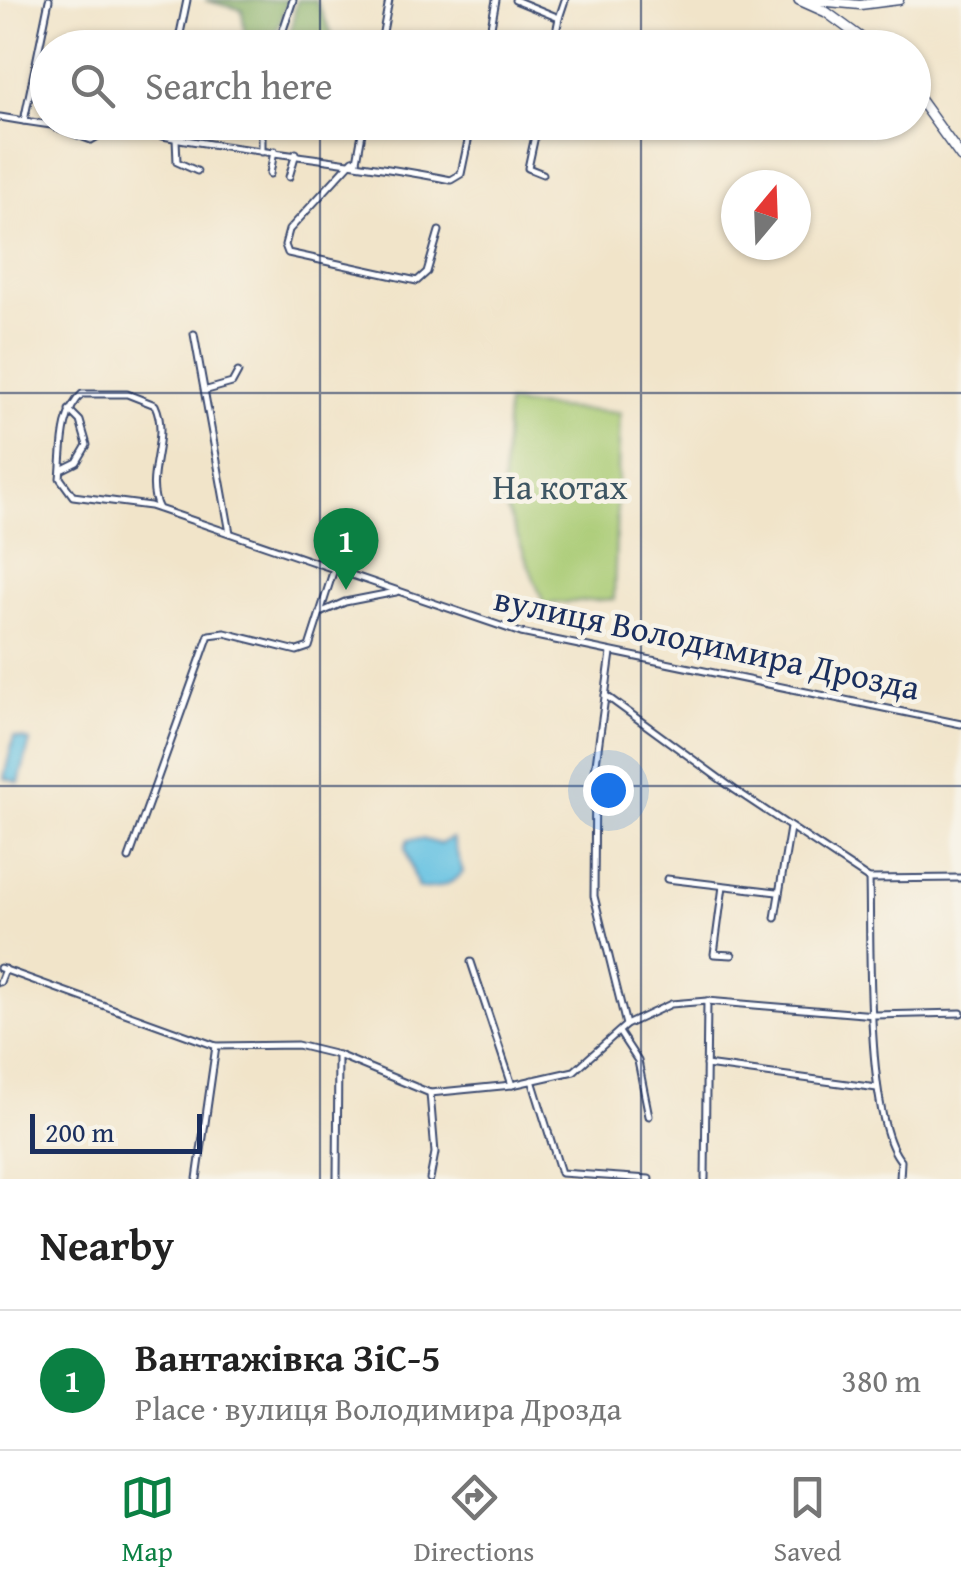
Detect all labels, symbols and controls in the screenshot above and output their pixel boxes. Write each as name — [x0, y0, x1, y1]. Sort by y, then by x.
search box — [30, 30, 931, 140]
text: Search here — [145, 57, 333, 113]
icon: search — [65, 58, 120, 113]
north arrow — [721, 170, 811, 260]
park label: На котах — [492, 461, 628, 512]
pin: 1 — [314, 508, 378, 590]
street label: вулиця Володимира Дрозда — [490, 572, 925, 713]
your location — [583, 765, 634, 816]
scale bar — [30, 1109, 202, 1154]
text: 200 m — [45, 1111, 114, 1152]
text: Nearby — [40, 1214, 174, 1275]
text: Вантажівка ЗіС-5 — [135, 1329, 441, 1385]
text: 1 — [64, 1357, 81, 1404]
text: 380 m — [842, 1357, 921, 1404]
text: Place · вулиця Володимира Дрозда — [135, 1385, 622, 1432]
tab: Map — [120, 1470, 175, 1571]
tab: Directions — [414, 1470, 534, 1571]
tab: Saved — [774, 1470, 841, 1571]

